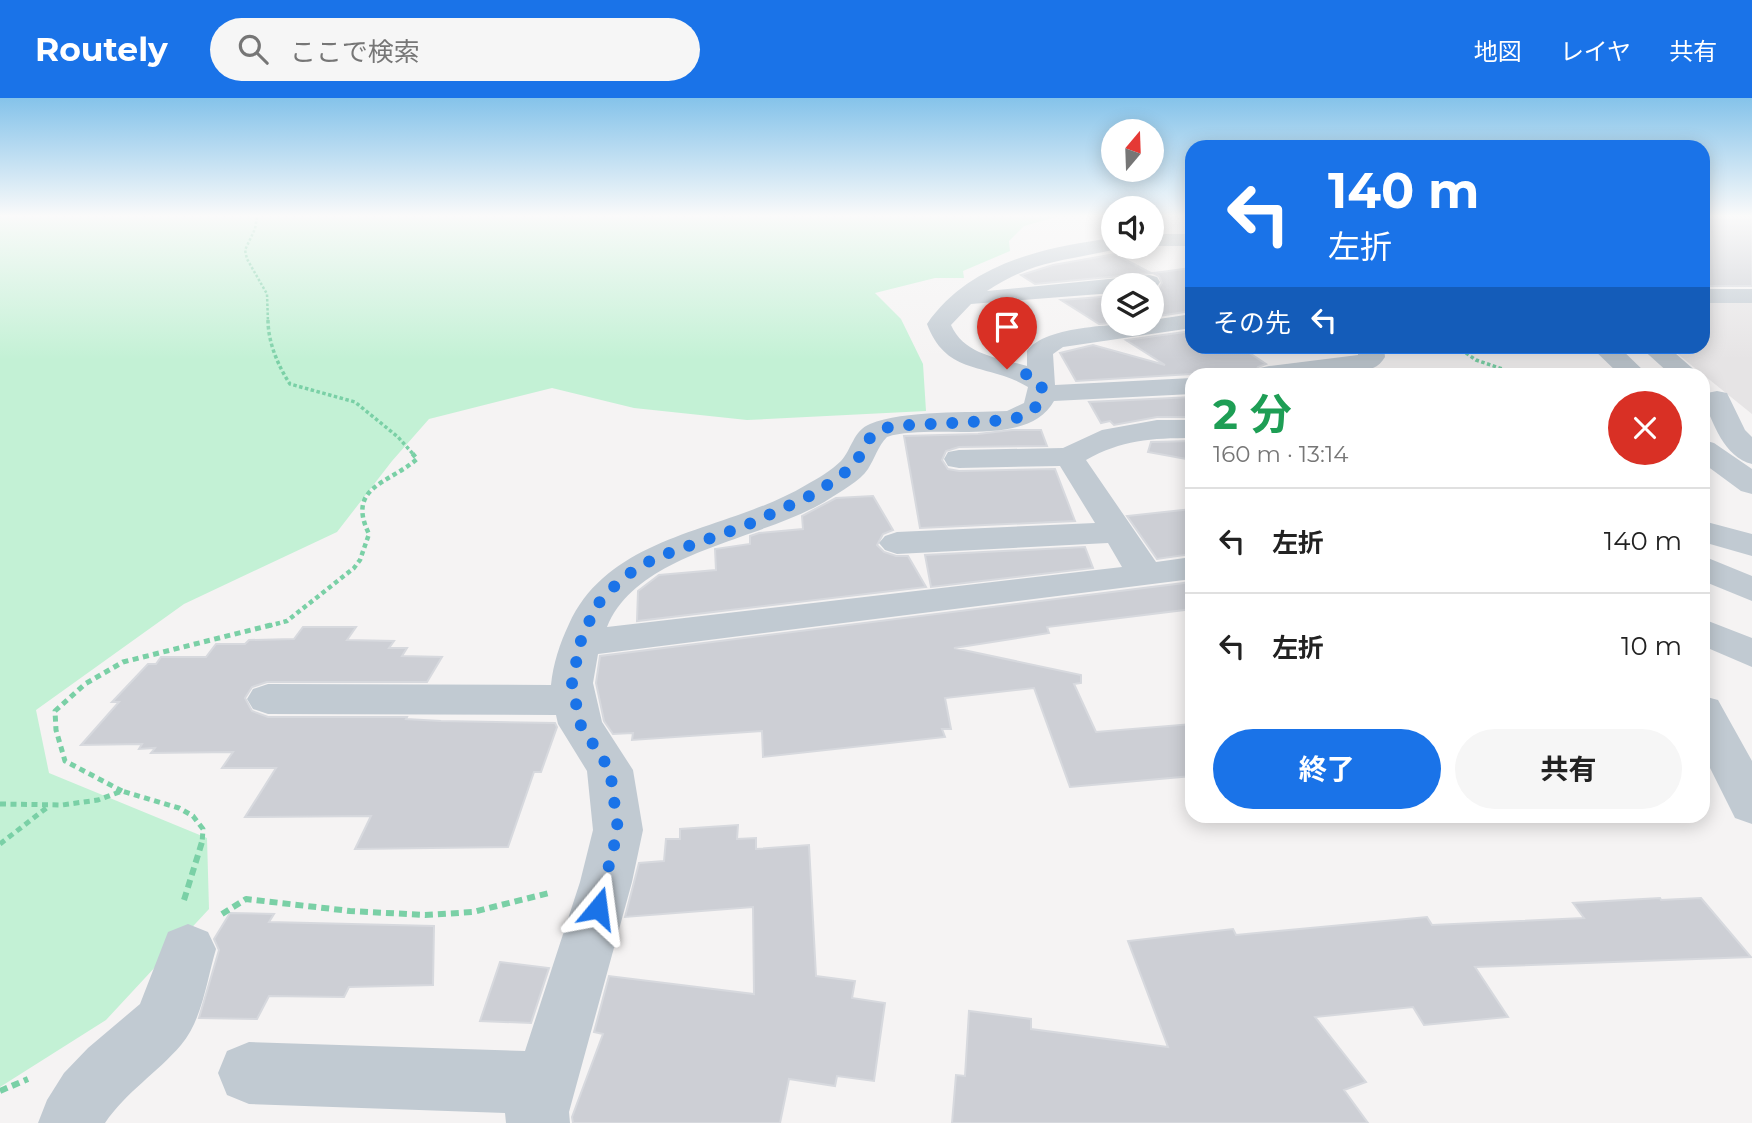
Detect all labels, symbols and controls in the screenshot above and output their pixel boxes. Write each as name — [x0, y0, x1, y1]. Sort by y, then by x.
search box — [210, 18, 700, 81]
text: Routely — [35, 29, 168, 69]
icon: search — [234, 30, 272, 68]
text: ここで検索 — [290, 36, 420, 68]
text: 地図 — [1474, 37, 1522, 66]
text: レイヤ — [1560, 37, 1631, 66]
text: 共有 — [1669, 37, 1717, 66]
north arrow — [1101, 119, 1164, 182]
map controls — [1101, 119, 1164, 336]
text: 140 m — [1328, 161, 1480, 220]
icon: left — [1213, 168, 1304, 259]
button: sound — [1101, 196, 1164, 259]
text: 左折 — [1328, 227, 1392, 266]
button: layers — [1101, 273, 1164, 336]
pin — [977, 297, 1037, 369]
icon: left — [1305, 301, 1343, 339]
text: その先 — [1213, 307, 1291, 339]
icon: arrive — [988, 308, 1026, 346]
text: 2 分 — [1213, 388, 1292, 440]
button: close — [1608, 391, 1682, 465]
text: 160 m · 13:14 — [1213, 440, 1348, 468]
icon: left — [1213, 522, 1251, 560]
text: 140 m — [1604, 525, 1682, 557]
text: 左折 — [1272, 527, 1324, 559]
icon: left — [1213, 627, 1251, 665]
text: 10 m — [1621, 630, 1682, 662]
text: 左折 — [1272, 632, 1324, 664]
button: 終了 — [1213, 729, 1441, 809]
button: 共有 — [1455, 729, 1682, 809]
position arrow — [561, 871, 635, 945]

